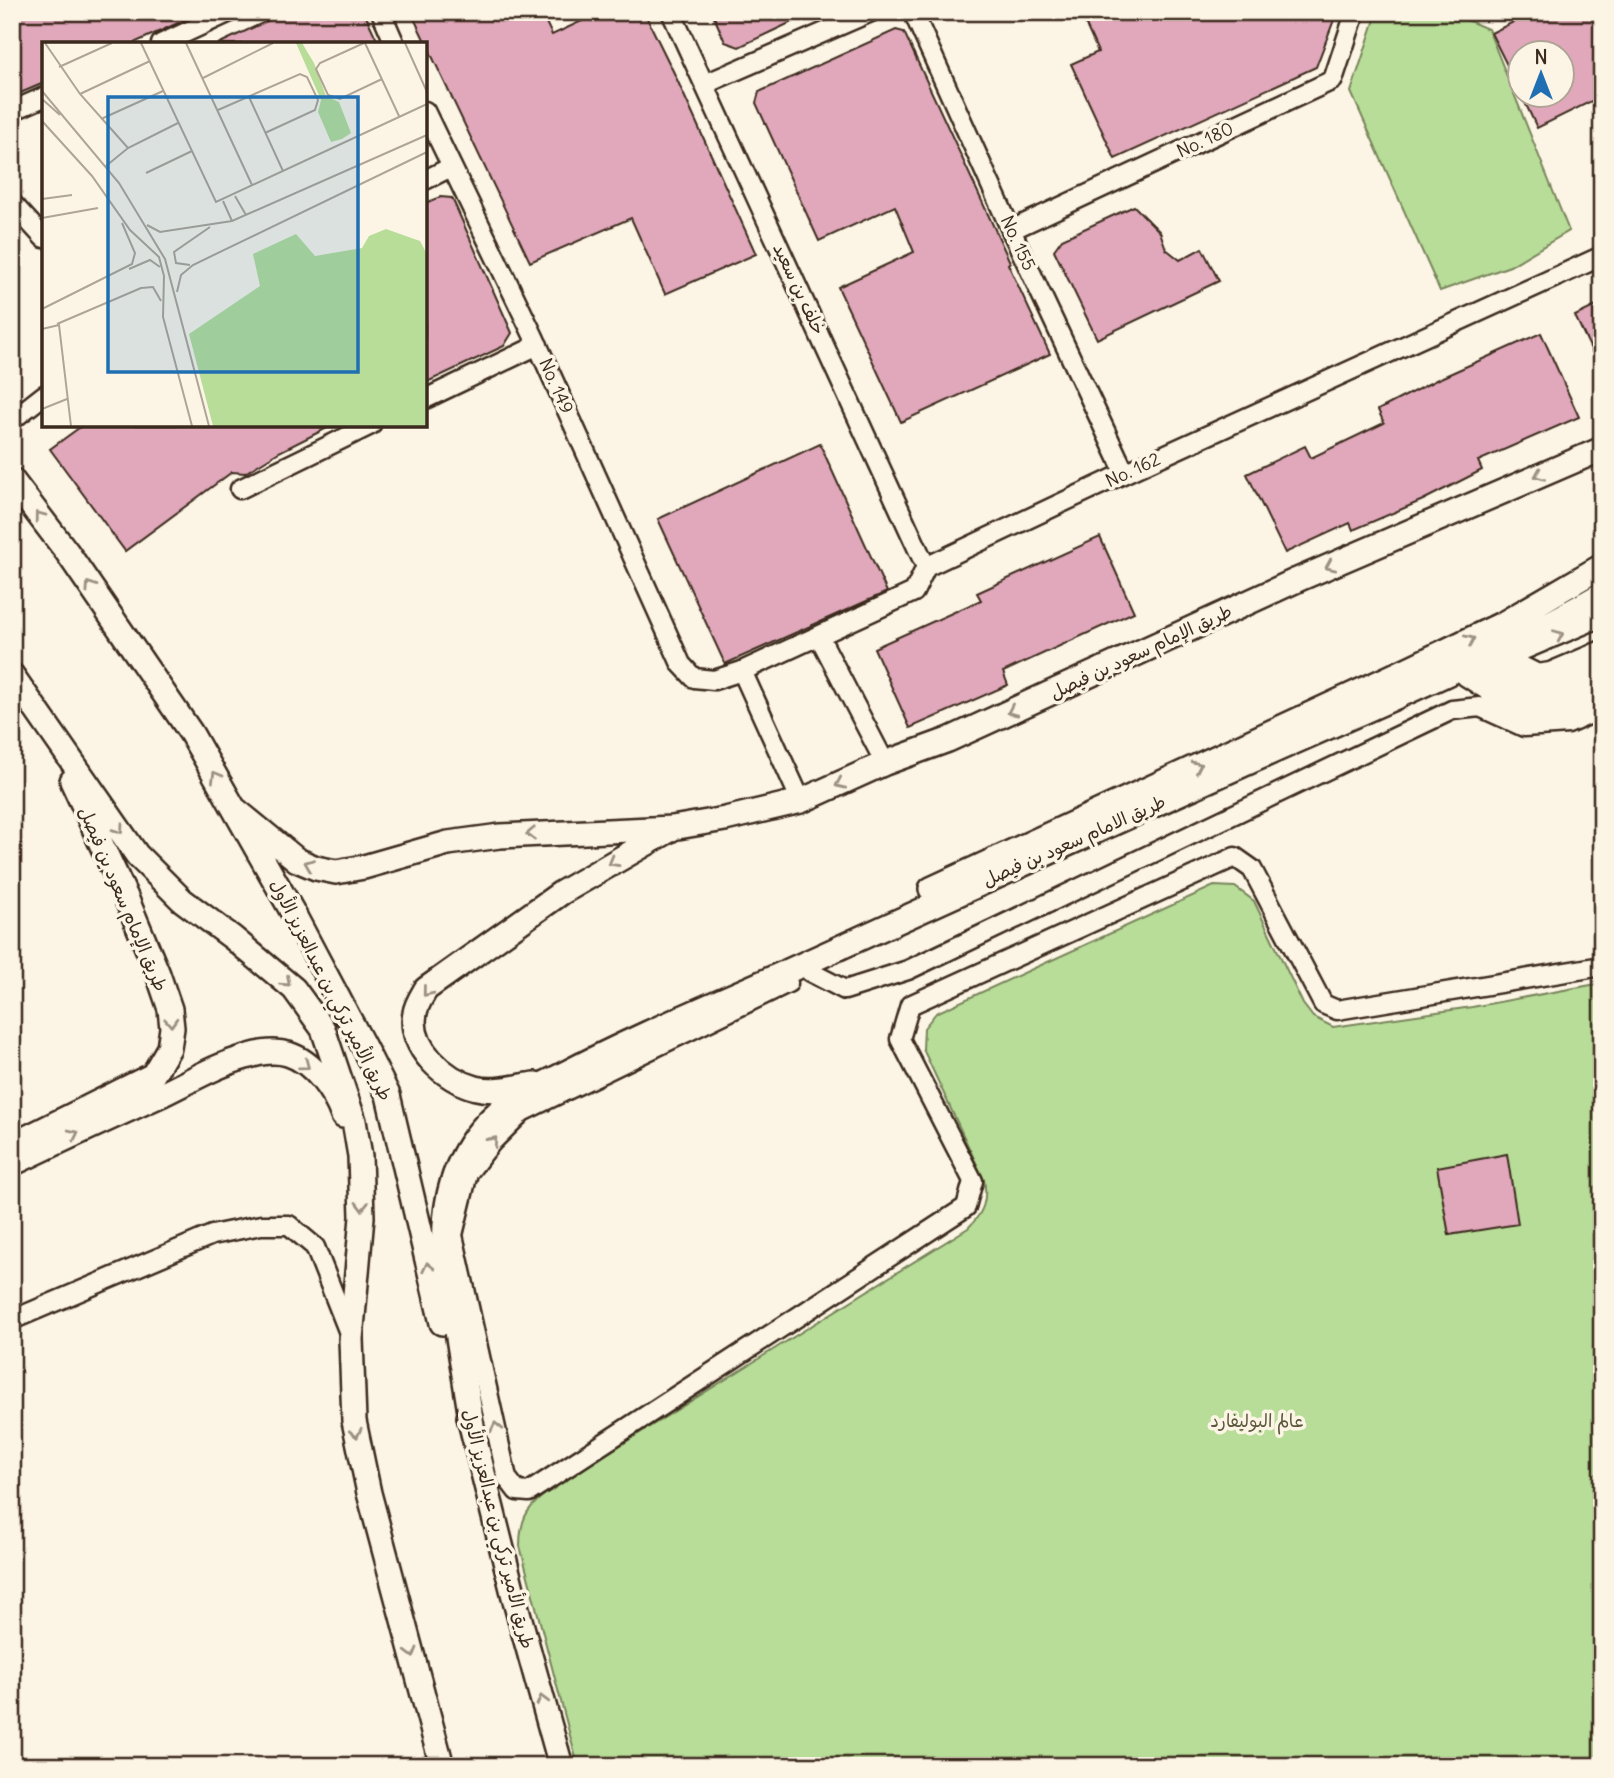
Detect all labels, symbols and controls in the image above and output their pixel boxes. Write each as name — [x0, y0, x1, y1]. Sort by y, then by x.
north arrow — [1506, 38, 1576, 108]
inset map — [42, 42, 427, 427]
text: N — [1534, 45, 1548, 69]
street label: No. 180 — [1173, 116, 1237, 163]
street label: No. 155 — [996, 212, 1041, 274]
street label: خلف بن سعيد — [768, 239, 831, 338]
street label: No. 149 — [534, 354, 579, 417]
street label: No. 162 — [1102, 447, 1164, 492]
one-way arrow — [1534, 467, 1546, 481]
one-way arrow — [35, 511, 48, 524]
one-way arrow — [1325, 558, 1337, 572]
one-way arrow — [85, 581, 98, 594]
street label: طريق الإمام سعود بن فيصل — [1046, 599, 1237, 707]
one-way arrow — [1552, 629, 1565, 643]
one-way arrow — [1463, 634, 1475, 648]
one-way arrow — [1007, 703, 1019, 717]
one-way arrow — [1190, 760, 1202, 774]
one-way arrow — [211, 770, 224, 783]
one-way arrow — [834, 776, 847, 790]
street label: طريق الامام سعود بن فيصل — [979, 790, 1170, 894]
street label: طريق الإمام سعود بن فيصل — [71, 803, 173, 996]
one-way arrow — [111, 821, 123, 834]
one-way arrow — [525, 827, 536, 842]
one-way arrow — [608, 854, 621, 867]
one-way arrow — [303, 859, 315, 873]
street label: طريق الأمير تركي بن عبدالعزيز الأول — [261, 875, 398, 1107]
one-way arrow — [278, 974, 291, 986]
one-way arrow — [423, 984, 436, 996]
one-way arrow — [163, 1017, 178, 1028]
one-way arrow — [297, 1056, 310, 1069]
one-way arrow — [67, 1128, 79, 1142]
one-way arrow — [485, 1136, 498, 1149]
one-way arrow — [355, 1201, 370, 1212]
one-way arrow — [422, 1261, 436, 1273]
street label: طريق الأمير تركي بن عبدالعزيز الأول — [453, 1407, 539, 1652]
park label: عالم البوليفارد — [1210, 1409, 1304, 1435]
one-way arrow — [490, 1421, 504, 1433]
one-way arrow — [348, 1427, 363, 1439]
one-way arrow — [404, 1647, 418, 1659]
one-way arrow — [536, 1694, 551, 1706]

